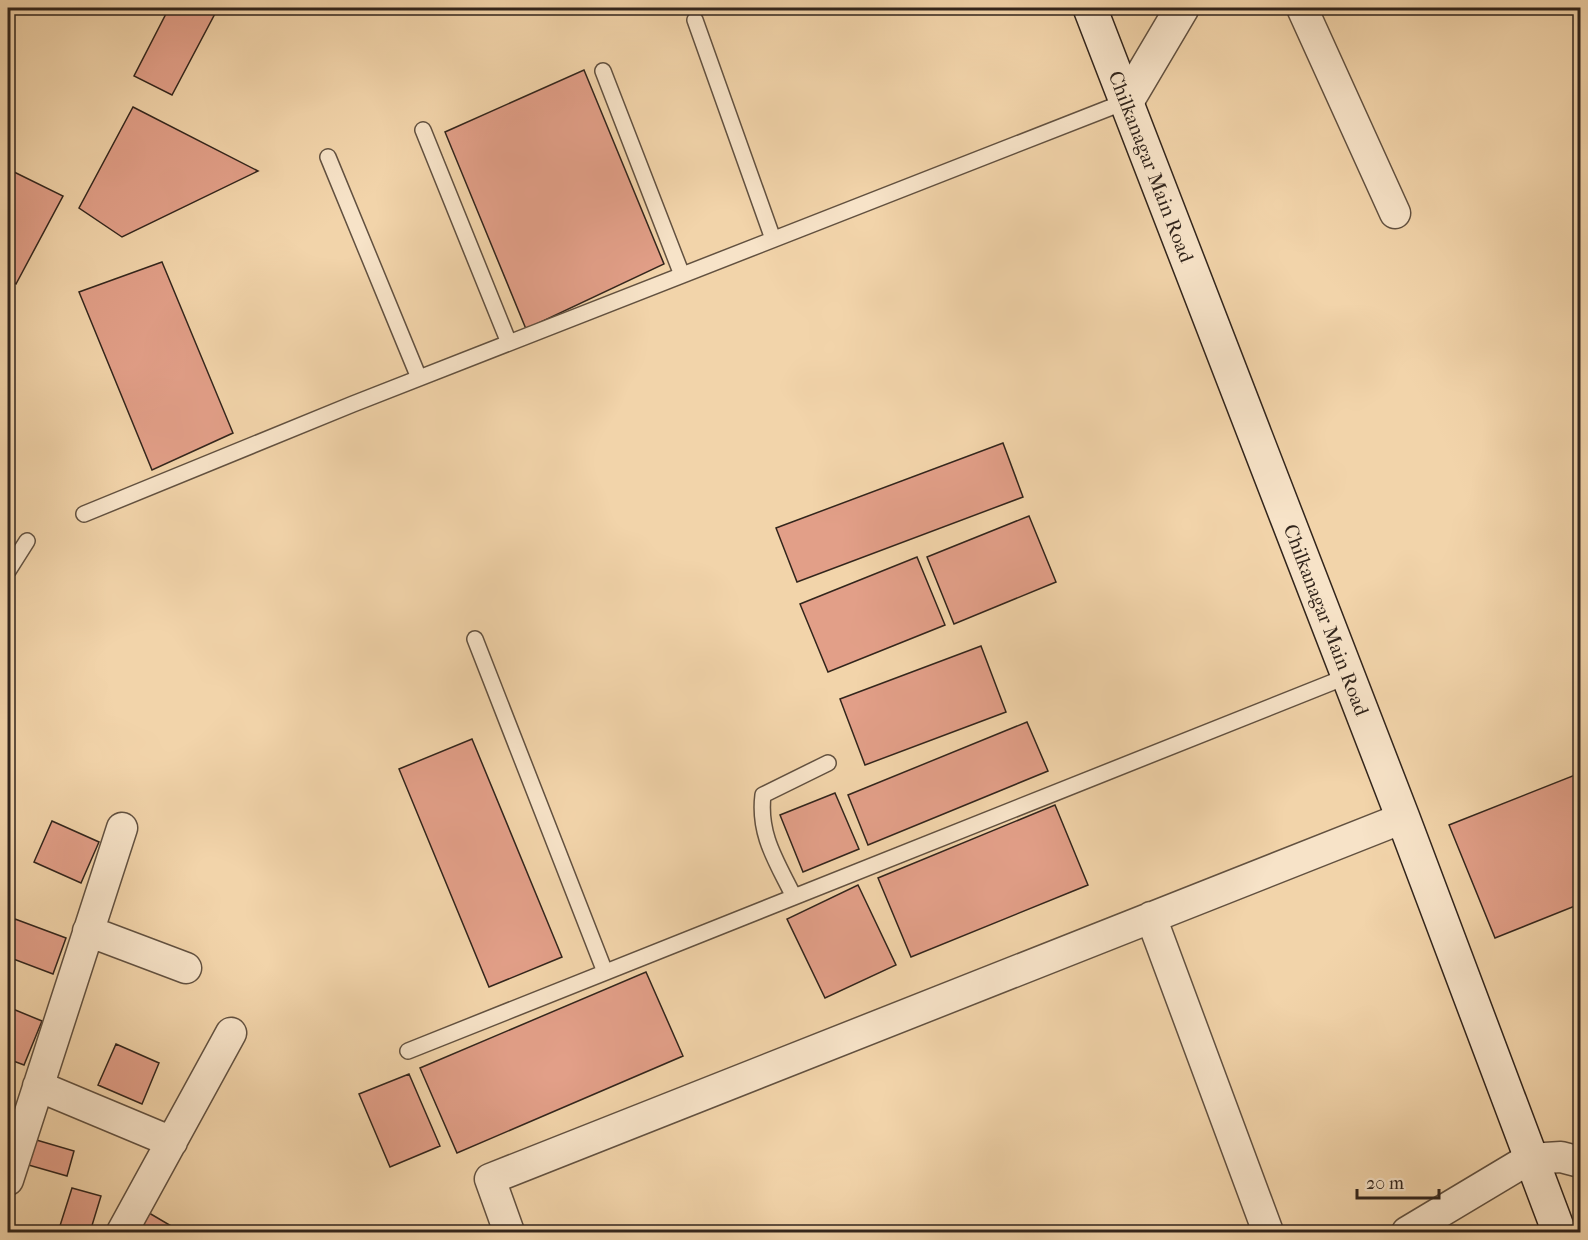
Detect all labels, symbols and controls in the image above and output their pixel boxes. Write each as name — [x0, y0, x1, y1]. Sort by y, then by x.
street label: Chilkanagar Main Road — [1104, 68, 1199, 267]
street label: Chilkanagar Main Road — [1279, 521, 1374, 720]
scale bar — [1357, 1162, 1440, 1200]
text: 20 m — [1366, 1173, 1404, 1194]

